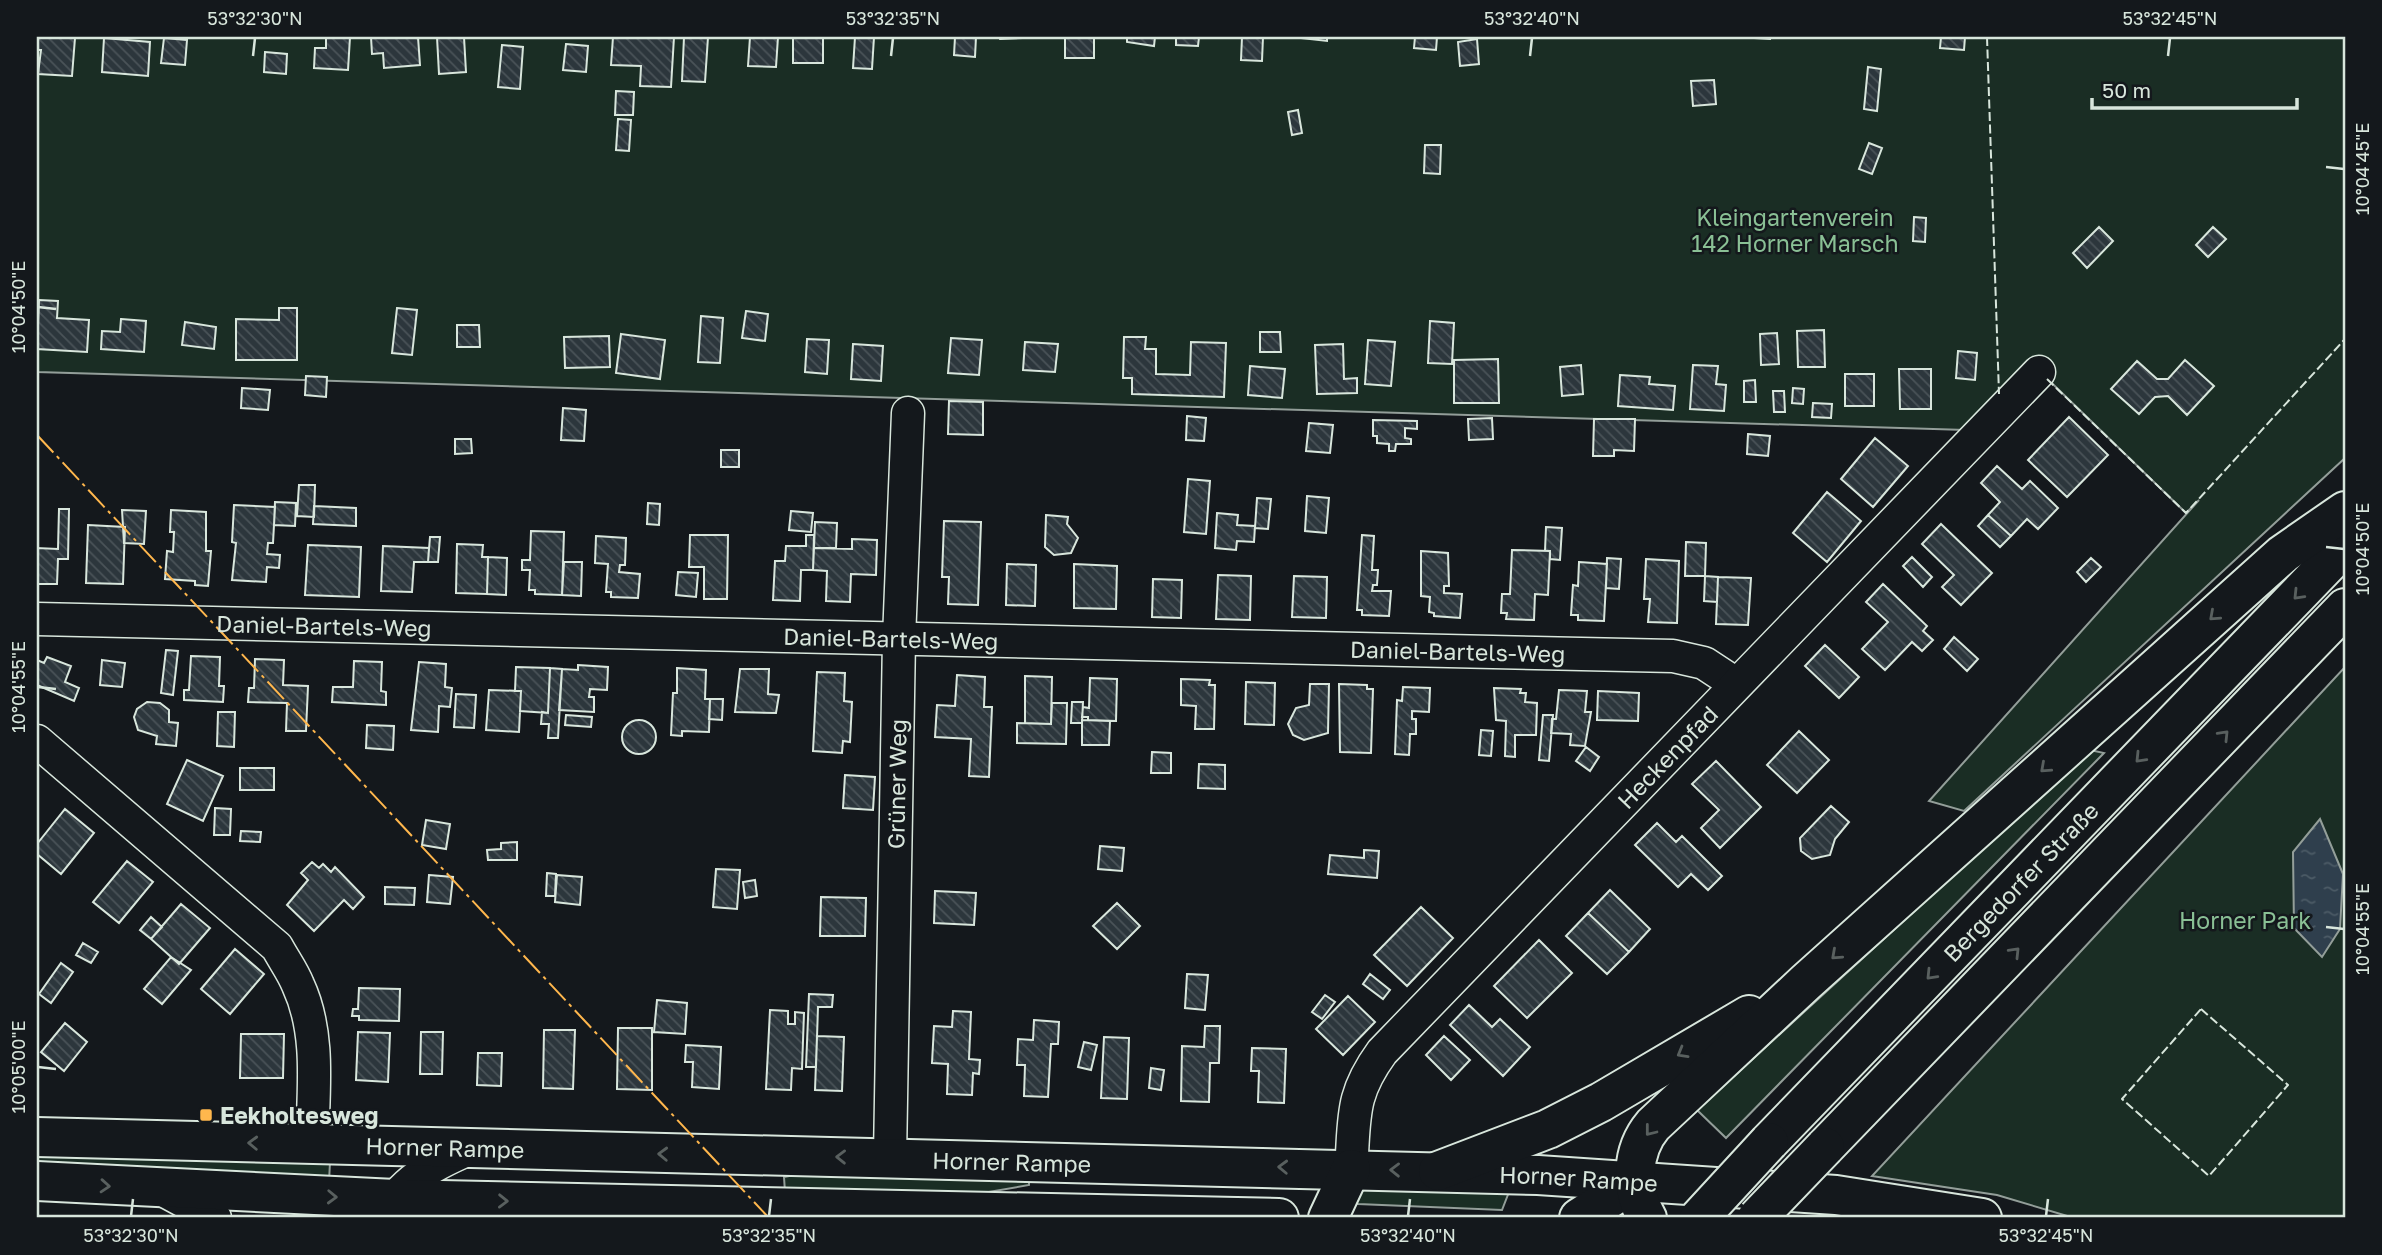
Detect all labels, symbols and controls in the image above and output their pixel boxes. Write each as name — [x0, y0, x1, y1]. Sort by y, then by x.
text: 53°32'30"N — [207, 7, 303, 29]
text: 53°32'35"N — [846, 7, 940, 29]
text: 53°32'40"N — [1484, 7, 1580, 29]
text: 53°32'45"N — [2122, 7, 2218, 29]
scale bar — [2092, 66, 2296, 110]
text: 50 m — [2102, 77, 2151, 103]
text: 10°04'45"E — [2351, 123, 2373, 215]
park label: Kleingartenverein 142 Horner Marsch — [1691, 203, 1899, 257]
text: 10°04'50"E — [7, 261, 29, 353]
text: 10°04'50"E — [2351, 503, 2373, 595]
one-way arrow — [2293, 587, 2306, 600]
one-way arrow — [2210, 608, 2223, 620]
street label: Daniel-Bartels-Weg — [216, 609, 432, 642]
street label: Daniel-Bartels-Weg — [783, 622, 999, 655]
street label: Daniel-Bartels-Weg — [1350, 635, 1566, 668]
text: 10°04'55"E — [7, 641, 29, 733]
street label: Heckenpfad — [1611, 699, 1723, 814]
street label: Grüner Weg — [881, 719, 912, 849]
one-way arrow — [2215, 730, 2228, 743]
one-way arrow — [2135, 750, 2148, 763]
one-way arrow — [2040, 760, 2053, 772]
street label: Bergedorfer Straße — [1937, 796, 2104, 967]
text: 10°04'55"E — [2351, 883, 2373, 975]
park label: Horner Park — [2179, 906, 2311, 934]
one-way arrow — [1831, 947, 1844, 959]
one-way arrow — [2007, 947, 2020, 960]
one-way arrow — [1926, 967, 1939, 980]
text: 10°05'00"E — [7, 1021, 29, 1113]
one-way arrow — [1677, 1045, 1690, 1058]
place label: Eekholtesweg — [220, 1101, 378, 1129]
marker: Eekholtesweg — [198, 1107, 214, 1123]
one-way arrow — [1646, 1123, 1658, 1136]
street label: Horner Rampe — [365, 1131, 525, 1163]
one-way arrow — [247, 1136, 258, 1151]
one-way arrow — [657, 1146, 668, 1162]
street label: Horner Rampe — [932, 1146, 1091, 1178]
one-way arrow — [835, 1149, 845, 1165]
one-way arrow — [1277, 1160, 1288, 1175]
street label: Horner Rampe — [1499, 1160, 1659, 1197]
one-way arrow — [1389, 1162, 1399, 1178]
one-way arrow — [100, 1178, 111, 1193]
one-way arrow — [327, 1189, 338, 1204]
one-way arrow — [498, 1193, 509, 1208]
text: 53°32'30"N — [83, 1224, 179, 1246]
text: 53°32'35"N — [722, 1224, 816, 1246]
text: 53°32'40"N — [1360, 1224, 1456, 1246]
text: 53°32'45"N — [1998, 1224, 2094, 1246]

